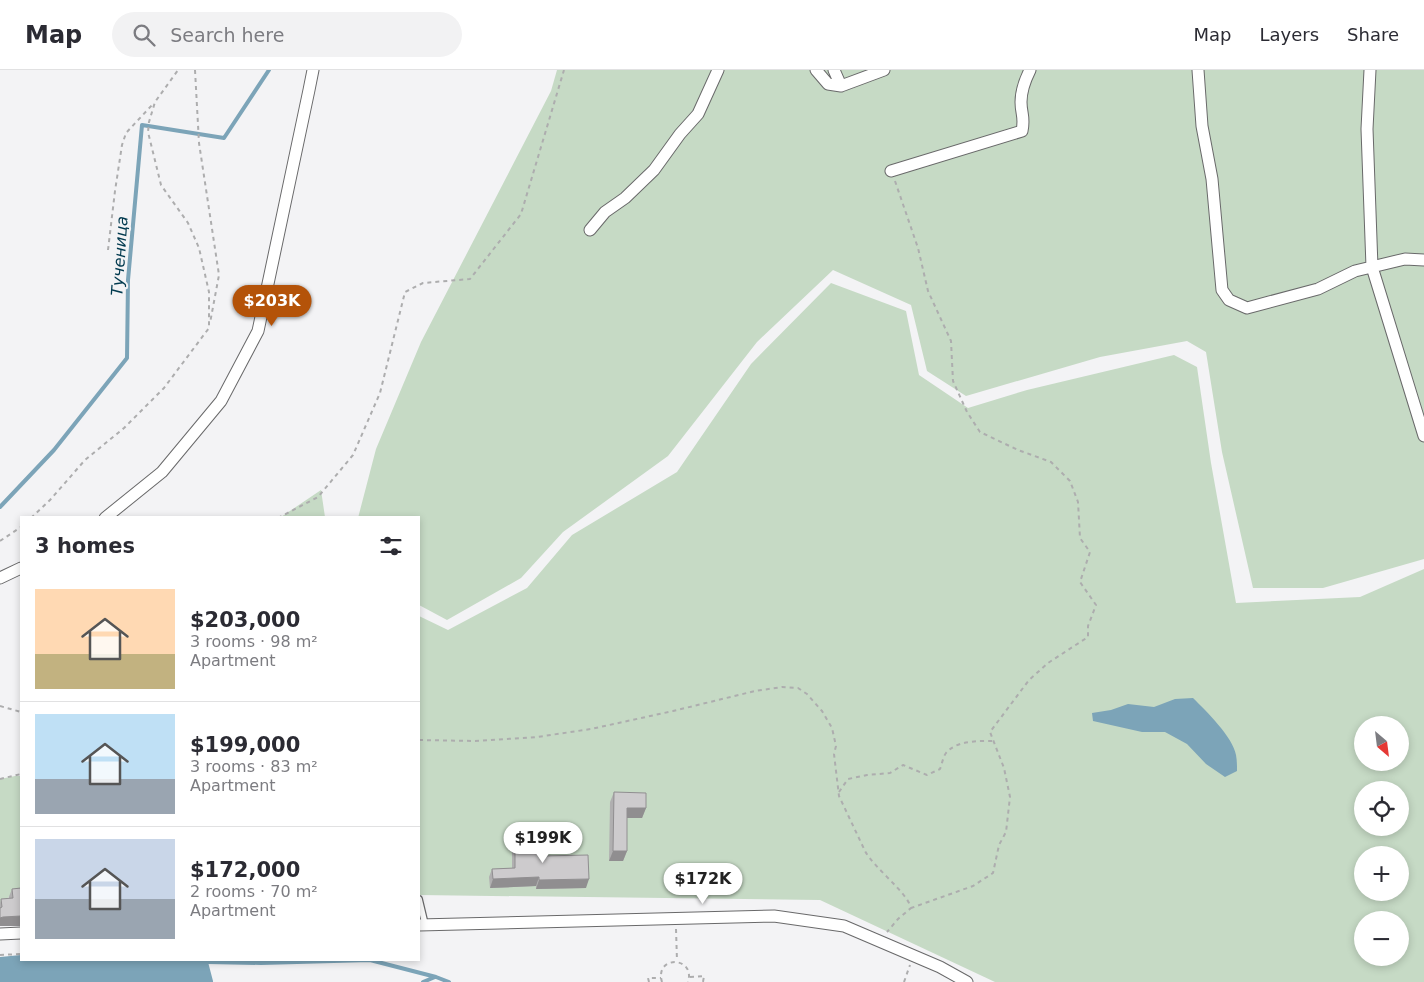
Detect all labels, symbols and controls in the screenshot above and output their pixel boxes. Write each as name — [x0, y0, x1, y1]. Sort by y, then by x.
search box — [112, 12, 462, 57]
text: Map — [25, 21, 82, 49]
icon: search — [130, 21, 158, 49]
text: Search here — [170, 24, 284, 46]
text: Map — [1193, 24, 1231, 45]
text: Layers — [1259, 24, 1319, 45]
text: Share — [1347, 24, 1399, 45]
water label: Тученица — [107, 215, 132, 297]
pin: $203K — [237, 284, 307, 327]
text: $203K — [244, 291, 300, 310]
icon: filters — [377, 532, 405, 560]
text: 3 homes — [35, 534, 135, 558]
text: $203,000 — [190, 608, 300, 632]
icon: home — [75, 609, 135, 669]
text: 3 rooms · 98 m² — [190, 632, 318, 651]
text: Apartment — [190, 651, 276, 670]
north arrow — [1354, 716, 1409, 771]
map controls — [1354, 716, 1409, 966]
text: $199,000 — [190, 733, 300, 757]
icon: home — [75, 734, 135, 794]
text: 3 rooms · 83 m² — [190, 757, 318, 776]
text: Apartment — [190, 776, 276, 795]
button: locate — [1354, 781, 1409, 836]
pin: $199K — [508, 822, 578, 864]
text: $199K — [515, 828, 571, 847]
button: + — [1354, 846, 1409, 901]
text: $172,000 — [190, 858, 300, 882]
icon: home — [75, 859, 135, 919]
pin: $172K — [668, 862, 738, 905]
text: $172K — [675, 869, 731, 888]
text: 2 rooms · 70 m² — [190, 882, 318, 901]
text: Apartment — [190, 901, 276, 920]
button: − — [1354, 911, 1409, 966]

